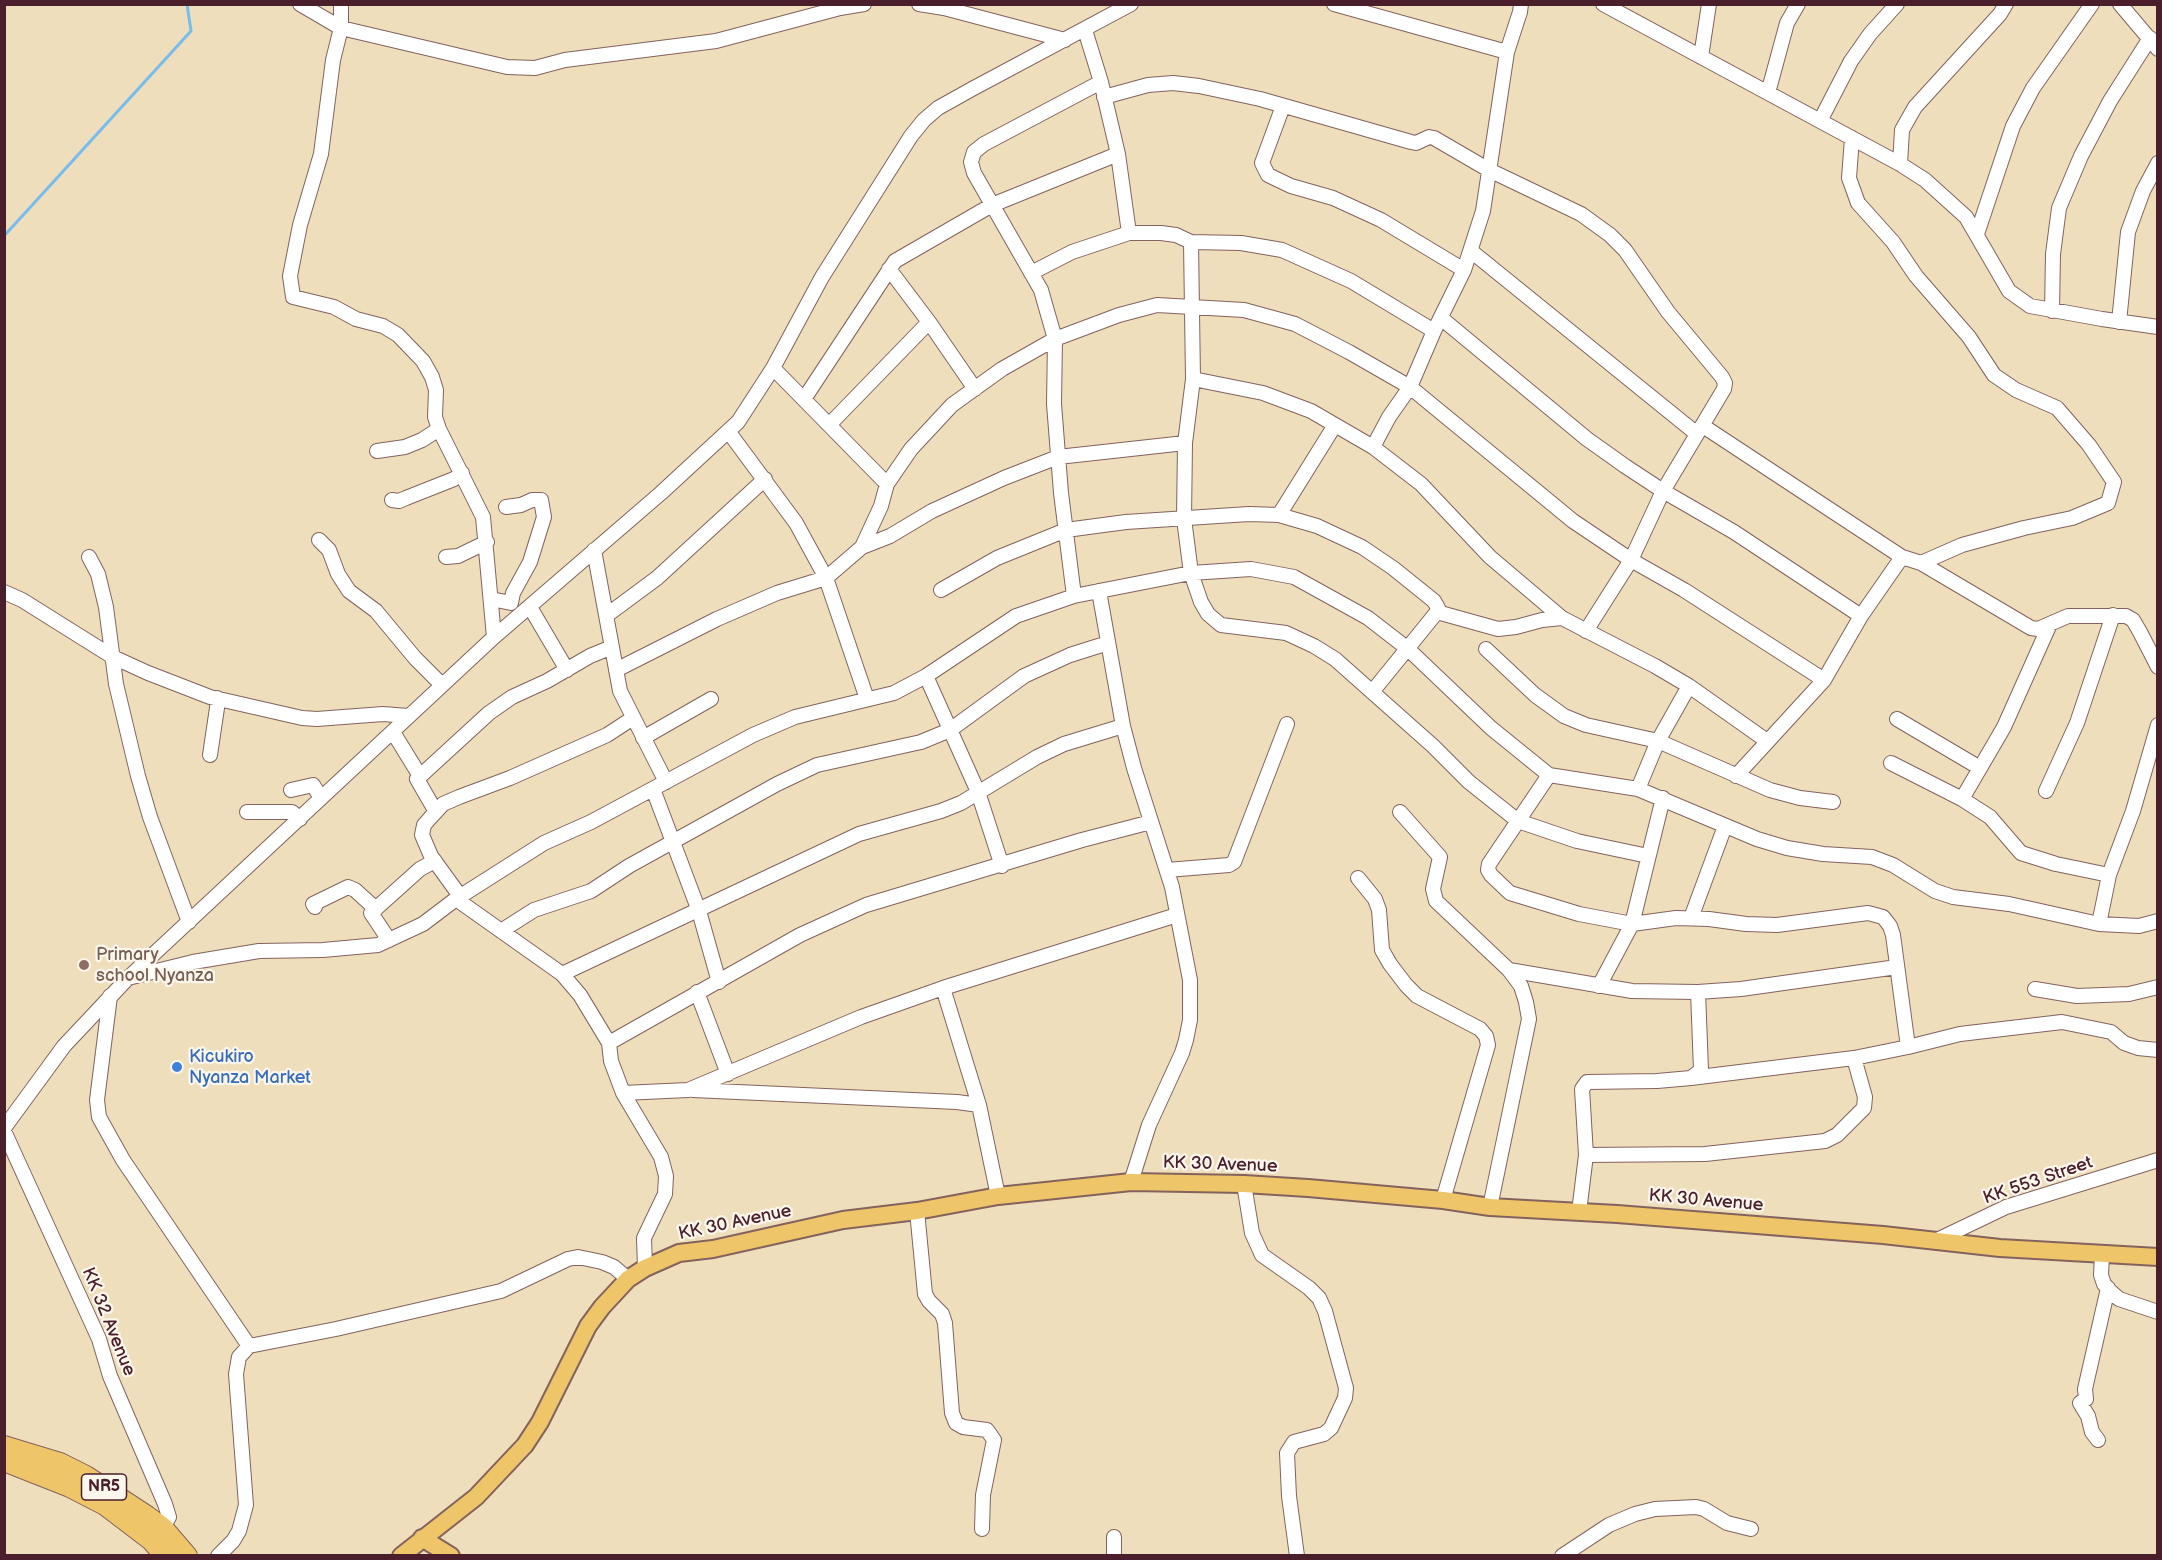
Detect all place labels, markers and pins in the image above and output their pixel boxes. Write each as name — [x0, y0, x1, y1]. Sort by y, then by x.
place label: Primary school Nyanza — [96, 944, 214, 986]
marker: Primary school Nyanza — [77, 958, 91, 972]
place label: Kicukiro Nyanza Market — [189, 1046, 311, 1088]
marker: Kicukiro Nyanza Market — [170, 1060, 184, 1074]

